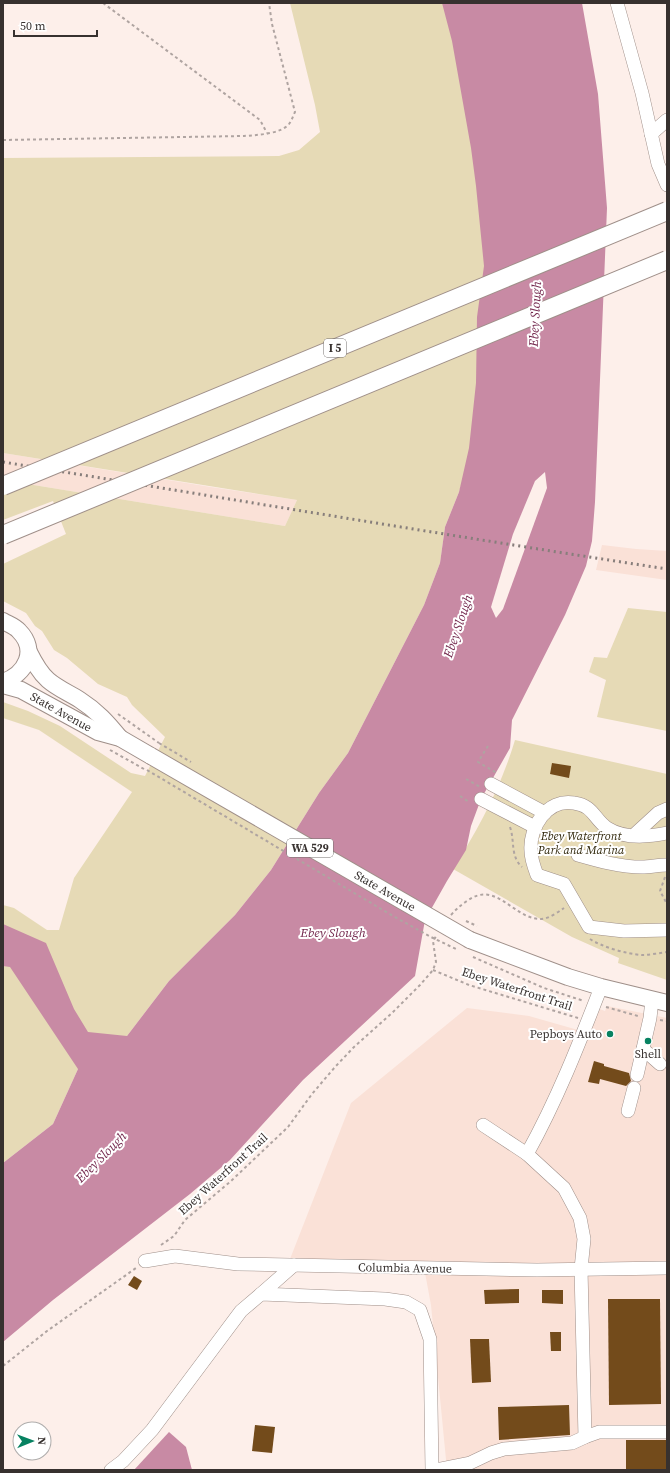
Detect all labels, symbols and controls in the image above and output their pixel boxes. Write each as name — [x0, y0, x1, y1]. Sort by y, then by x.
scale bar — [14, 12, 97, 38]
text: 50 m — [20, 18, 46, 34]
water label: Ebey Slough — [525, 281, 545, 348]
road number: I 5 — [324, 339, 346, 357]
water label: Ebey Slough — [439, 592, 477, 661]
street label: State Avenue — [27, 688, 95, 736]
park label: Ebey Waterfront Park and Marina — [537, 828, 625, 858]
road number: WA 529 — [287, 839, 333, 857]
street label: State Avenue — [351, 867, 419, 915]
water label: Ebey Slough — [299, 924, 366, 941]
street label: Ebey Waterfront Trail — [460, 964, 575, 1015]
place label: Pepboys Auto — [530, 1026, 602, 1042]
marker: Pepboys Auto — [605, 1029, 615, 1039]
marker: Shell — [643, 1036, 653, 1046]
place label: Shell — [635, 1046, 662, 1062]
water label: Ebey Slough — [71, 1128, 130, 1187]
street label: Ebey Waterfront Trail — [175, 1129, 271, 1218]
street label: Columbia Avenue — [358, 1259, 452, 1277]
north arrow — [12, 1421, 52, 1461]
text: N — [34, 1437, 49, 1445]

